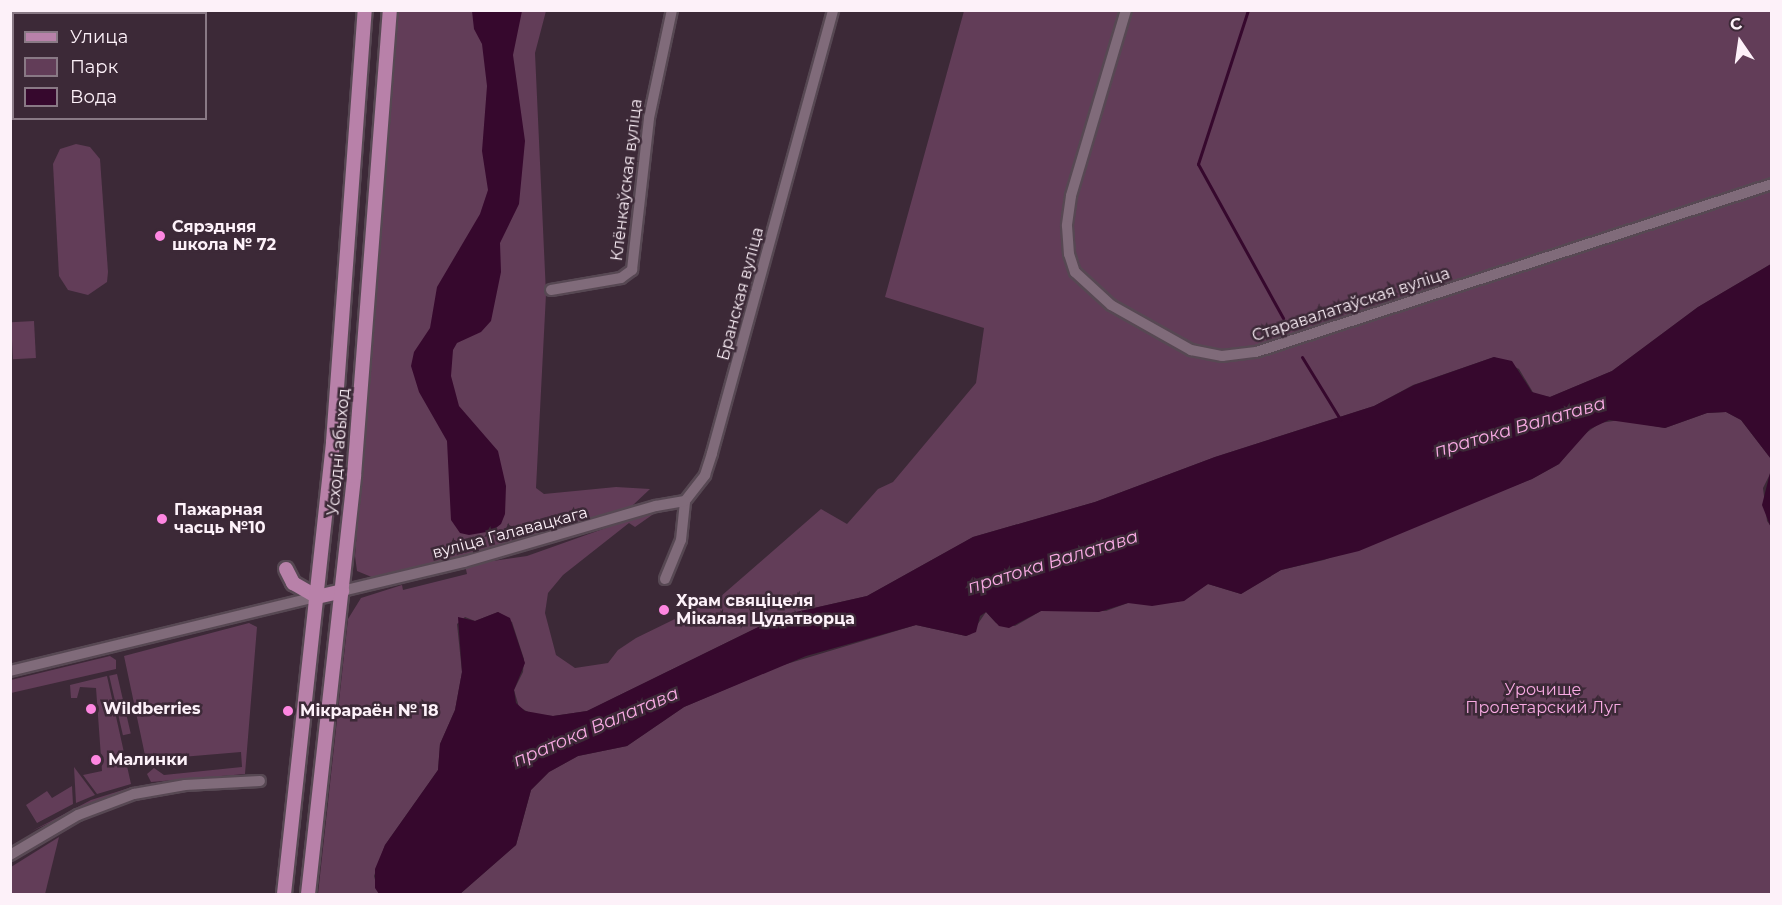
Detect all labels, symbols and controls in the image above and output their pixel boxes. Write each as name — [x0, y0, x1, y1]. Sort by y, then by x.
legend — [12, 12, 207, 120]
north arrow — [1710, 12, 1770, 72]
text: С — [1728, 13, 1744, 35]
text: Улица — [70, 26, 128, 48]
text: Парк — [70, 56, 118, 78]
text: Вода — [70, 86, 117, 108]
street label: Клёнкаўская вуліца — [608, 98, 646, 262]
place label: Сярэдняя школа № 72 — [172, 217, 276, 255]
street label: Бранская вуліца — [714, 225, 768, 363]
marker: Сярэдняя школа № 72 — [153, 229, 167, 243]
street label: Старавалатаўская вуліца — [1250, 264, 1452, 346]
street label: Усходні абыход — [324, 387, 354, 517]
water label: пратока Валатава — [1432, 392, 1608, 462]
place label: Пажарная часць №10 — [174, 500, 266, 538]
street label: вуліца Галавацкага — [430, 503, 590, 563]
marker: Пажарная часць №10 — [155, 512, 169, 526]
water label: пратока Валатава — [965, 526, 1141, 598]
place label: Храм свяціцеля Мікалая Цудатворца — [676, 591, 855, 629]
marker: Храм свяціцеля Мікалая Цудатворца — [657, 603, 671, 617]
park label: Урочище Пролетарский Луг — [1465, 680, 1621, 718]
water label: пратока Валатава — [510, 682, 682, 772]
place label: Wildberries — [103, 699, 200, 719]
place label: Мікрараён № 18 — [300, 701, 439, 721]
marker: Wildberries — [84, 702, 98, 716]
marker: Мікрараён № 18 — [281, 704, 295, 718]
place label: Малинки — [108, 750, 188, 770]
marker: Малинки — [89, 753, 103, 767]

